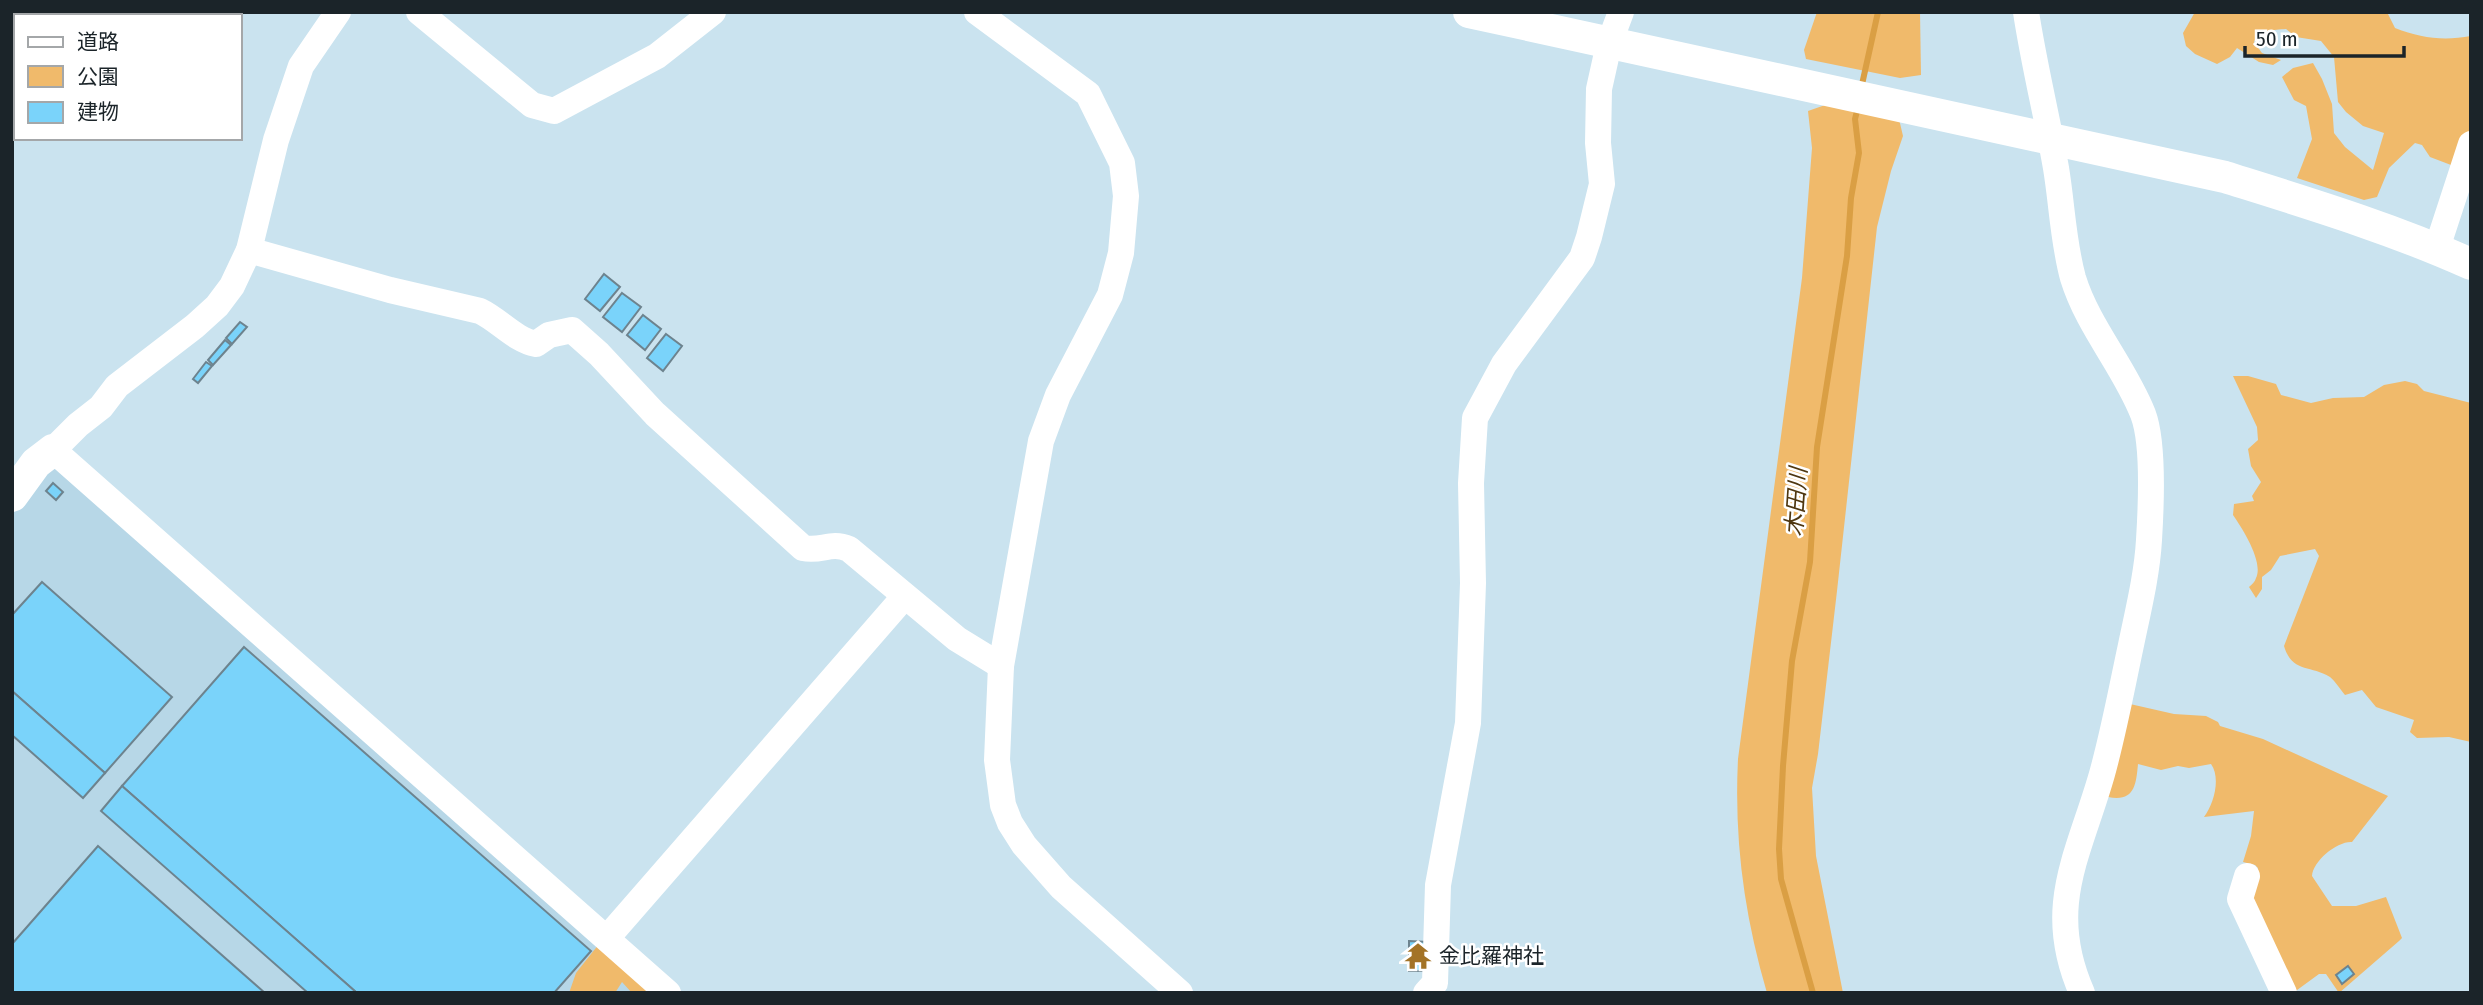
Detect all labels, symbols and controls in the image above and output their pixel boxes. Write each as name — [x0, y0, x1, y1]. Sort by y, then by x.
legend — [14, 14, 242, 140]
scale bar — [2245, 14, 2404, 58]
text: 50 m — [2256, 26, 2298, 52]
text: 道路 — [77, 29, 119, 55]
text: 公園 — [77, 64, 119, 90]
text: 建物 — [77, 99, 119, 125]
water label: 木田川 — [1780, 464, 1813, 537]
temple icon: 金比羅神社 — [1403, 941, 1433, 971]
place label: 金比羅神社 — [1439, 943, 1544, 969]

